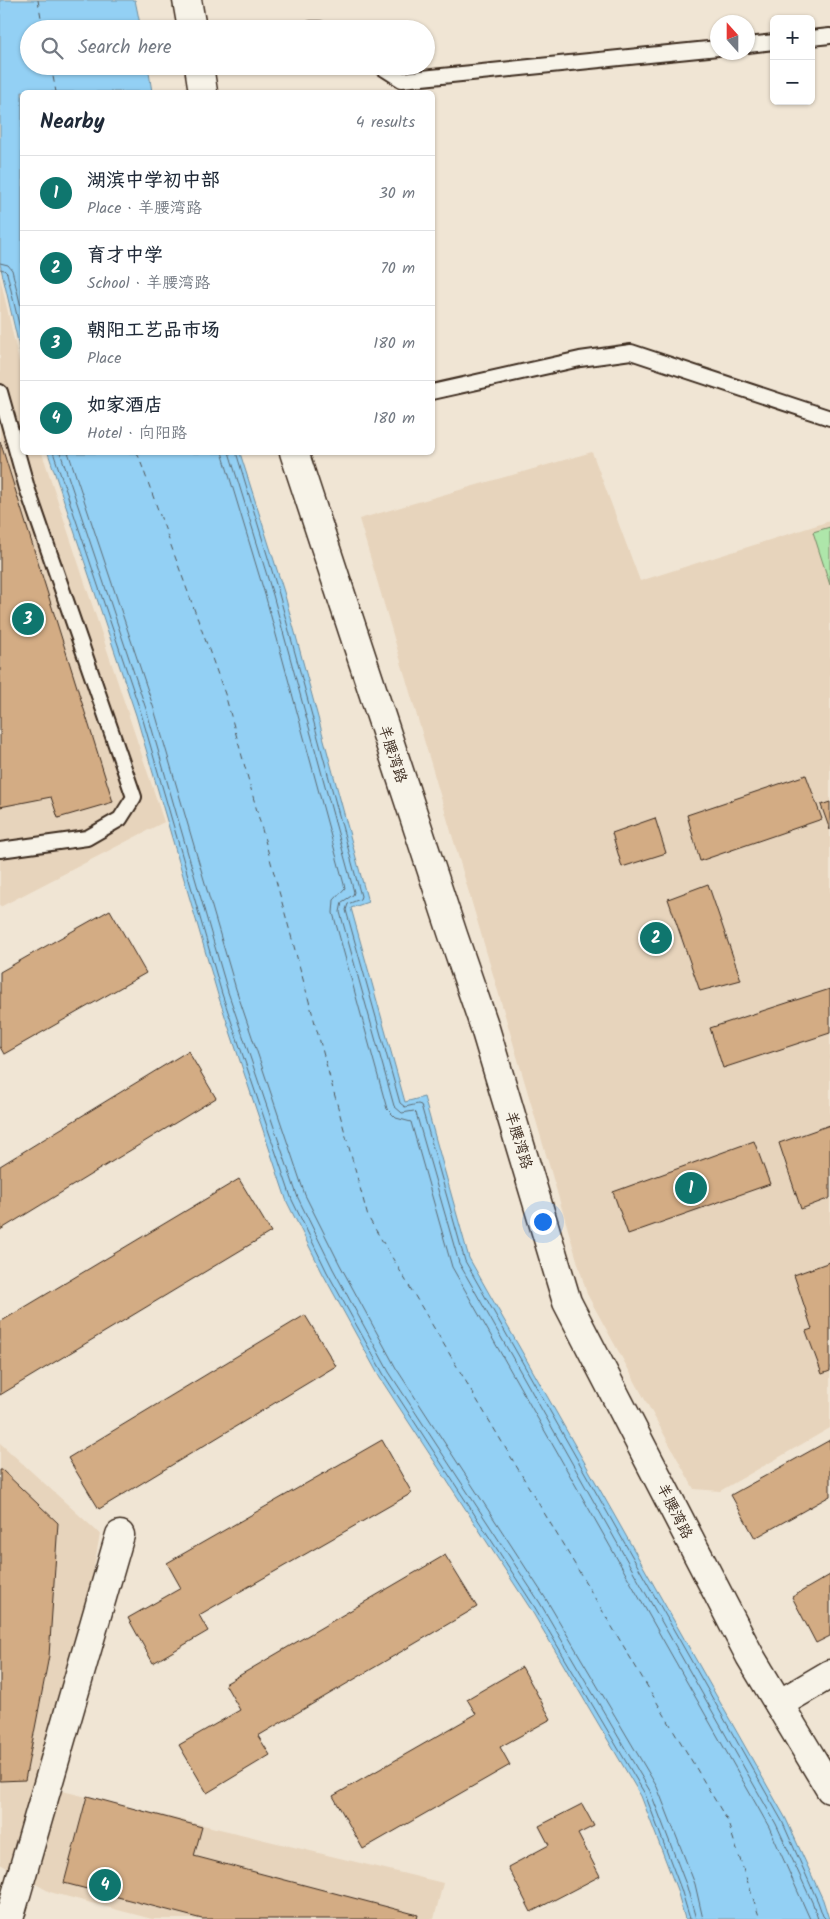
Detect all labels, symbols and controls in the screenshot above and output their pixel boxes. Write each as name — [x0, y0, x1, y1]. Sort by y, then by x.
north arrow — [710, 15, 755, 60]
map controls — [770, 15, 815, 105]
button: + — [770, 15, 815, 60]
search box — [20, 20, 435, 75]
text: Search here — [78, 33, 172, 63]
icon: search — [38, 34, 66, 62]
button: − — [770, 60, 815, 105]
text: Nearby — [40, 106, 105, 139]
text: 4 results — [356, 110, 415, 135]
text: 湖滨中学初中部 — [87, 166, 220, 196]
text: 1 — [54, 181, 58, 206]
text: 30 m — [379, 181, 415, 206]
text: Place · 羊腰湾路 — [87, 196, 202, 221]
text: 育才中学 — [87, 241, 163, 271]
text: 2 — [51, 256, 61, 281]
text: 70 m — [380, 256, 415, 281]
text: School · 羊腰湾路 — [87, 271, 210, 296]
text: 朝阳工艺品市场 — [87, 316, 220, 346]
text: 3 — [52, 331, 60, 356]
text: 180 m — [373, 331, 415, 356]
text: Place — [87, 346, 121, 371]
text: 如家酒店 — [87, 391, 163, 421]
text: 4 — [52, 406, 60, 431]
text: 180 m — [373, 406, 415, 431]
text: Hotel · 向阳路 — [87, 421, 187, 446]
pin: 3 — [12, 600, 44, 638]
street label: 羊腰湾路 — [371, 722, 413, 787]
pin: 2 — [640, 919, 672, 957]
street label: 羊腰湾路 — [498, 1108, 538, 1172]
pin: 1 — [675, 1169, 707, 1207]
your location — [530, 1209, 556, 1235]
street label: 羊腰湾路 — [650, 1479, 698, 1544]
pin: 4 — [89, 1866, 121, 1904]

